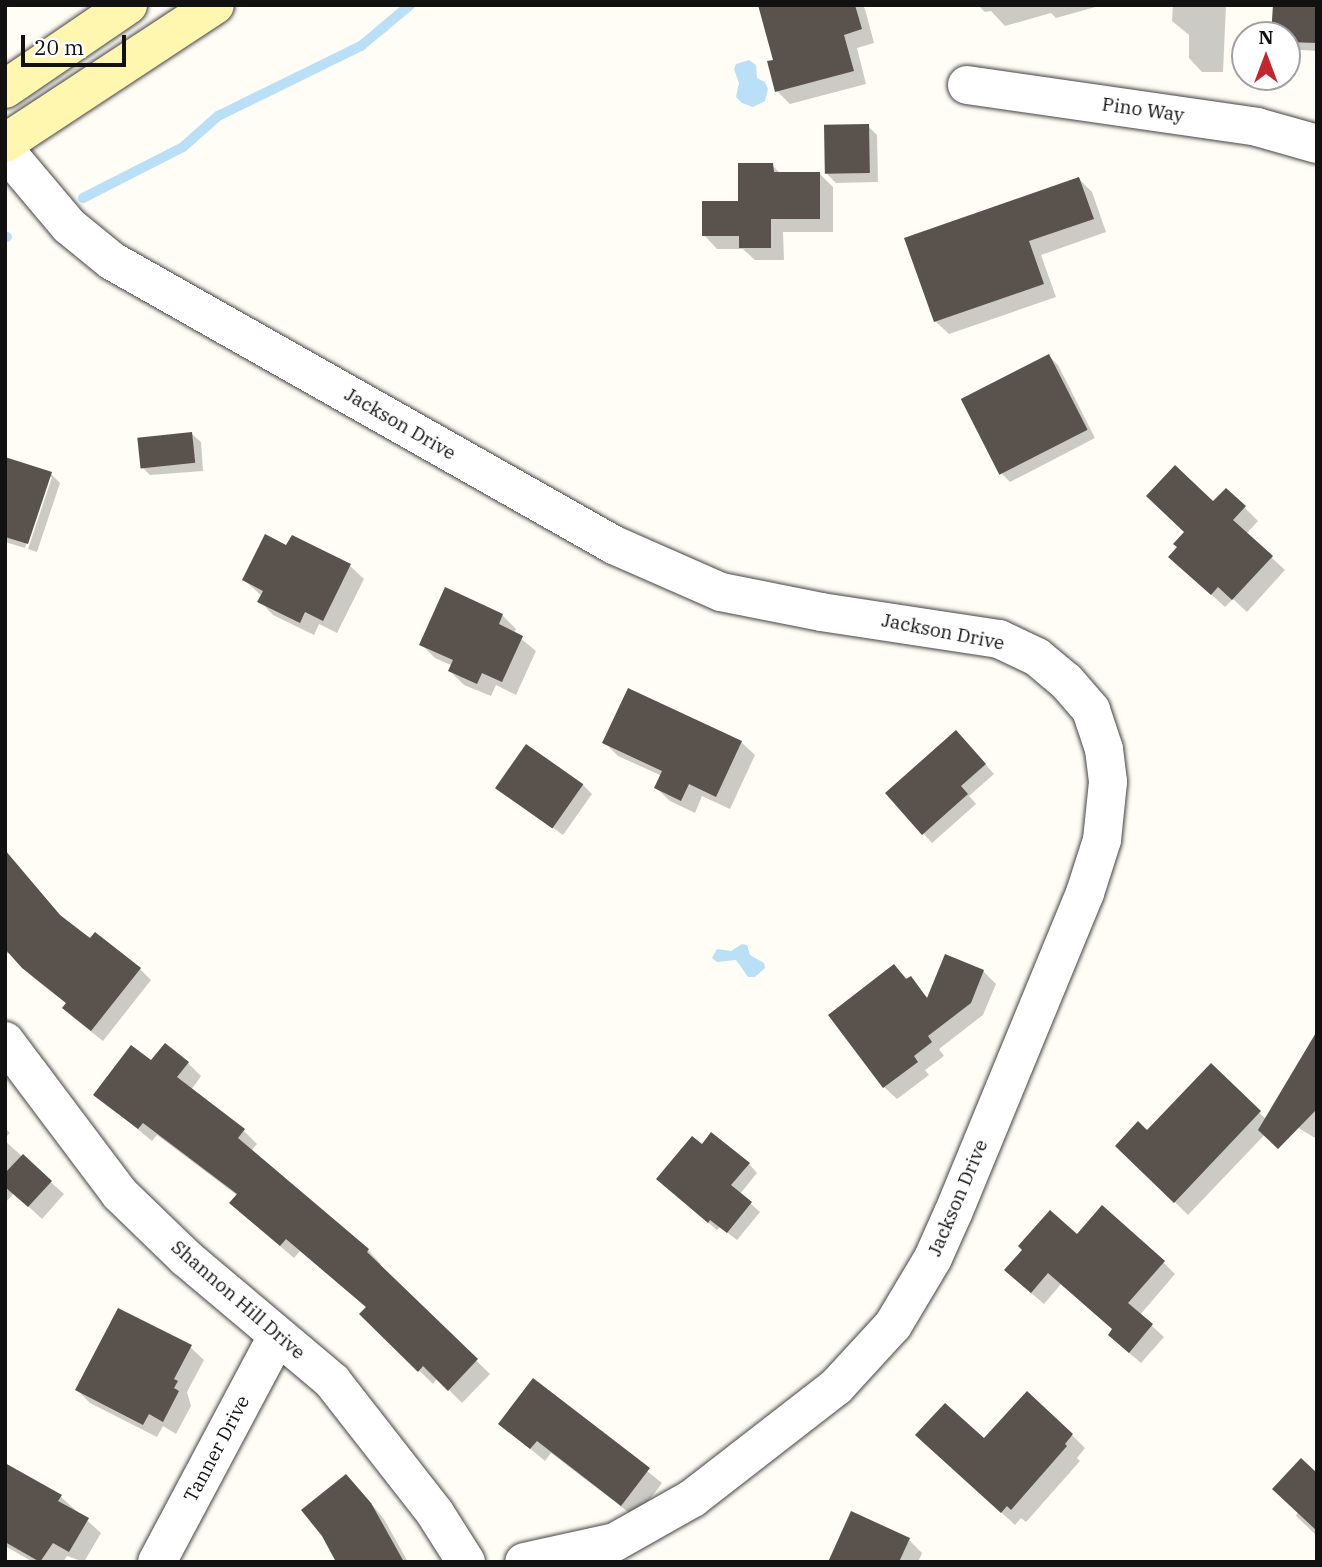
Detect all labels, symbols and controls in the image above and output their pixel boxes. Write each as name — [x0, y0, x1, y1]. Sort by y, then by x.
scale bar — [24, 21, 130, 65]
north arrow — [1231, 21, 1301, 91]
text: N — [1258, 25, 1274, 49]
text: 20 m — [34, 33, 84, 61]
street label: Pino Way — [1100, 93, 1186, 127]
street label: Jackson Drive — [340, 383, 460, 465]
street label: Jackson Drive — [880, 609, 1006, 655]
street label: Jackson Drive — [923, 1136, 993, 1260]
street label: Shannon Hill Drive — [167, 1236, 309, 1364]
street label: Tanner Drive — [179, 1392, 255, 1506]

